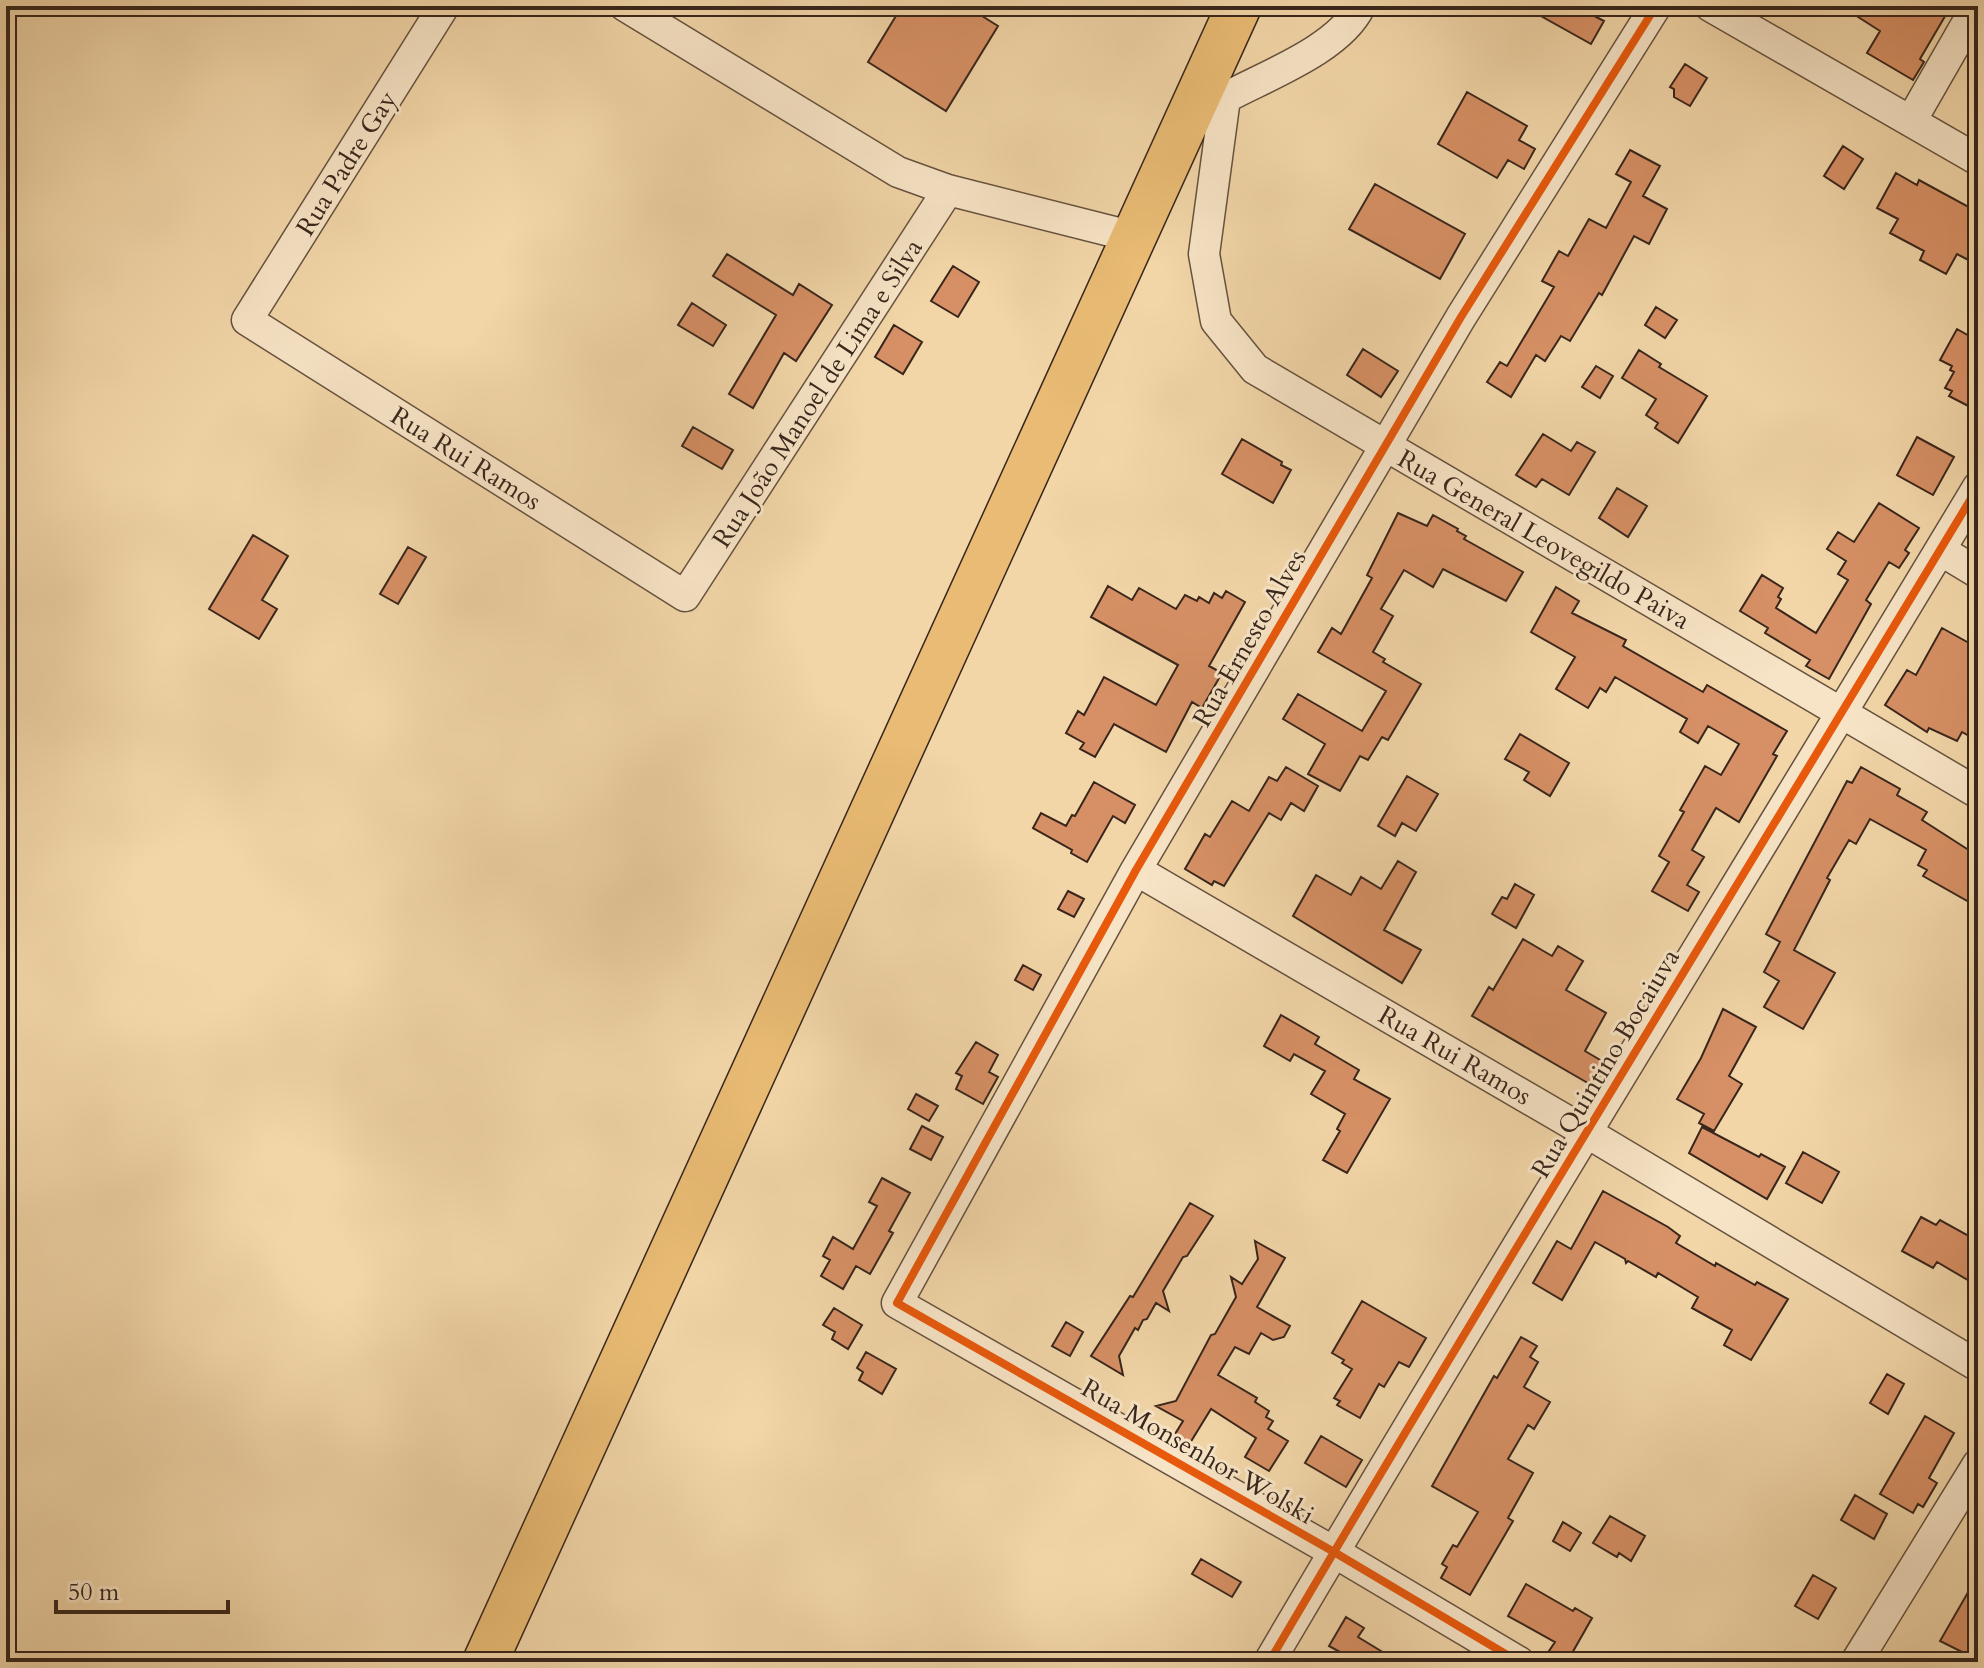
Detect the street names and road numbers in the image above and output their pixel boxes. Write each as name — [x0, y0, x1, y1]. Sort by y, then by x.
street label: Rua Padre Gay — [288, 84, 405, 242]
street label: Rua João Manoel de Lima e Silva — [704, 232, 931, 554]
street label: Rua Rui Ramos — [384, 398, 548, 519]
street label: Rua General Leovegildo Paiva — [1391, 441, 1696, 638]
street label: Rua Ernesto Alves — [1184, 543, 1314, 733]
street label: Rua Quintino Bocaiuva — [1523, 942, 1688, 1184]
street label: Rua Rui Ramos — [1372, 998, 1538, 1113]
street label: Rua Monsenhor Wolski — [1075, 1370, 1320, 1532]

